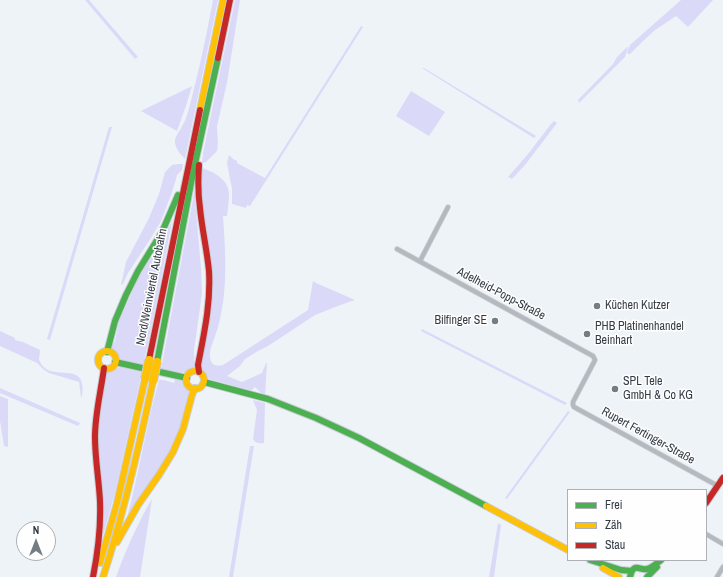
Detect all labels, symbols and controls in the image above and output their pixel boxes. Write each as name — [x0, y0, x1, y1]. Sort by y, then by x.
street label: Nord/Weinviertel Autobahn — [134, 227, 170, 347]
street label: Adelheid-Popp-Straße — [454, 265, 548, 323]
place label: Küchen Kutzer — [605, 299, 670, 313]
marker: Küchen Kutzer — [592, 301, 602, 311]
place label: Bilfinger SE — [434, 314, 487, 328]
marker: Bilfinger SE — [490, 316, 500, 326]
place label: PHB Platinenhandel Beinhart — [595, 320, 684, 348]
marker: PHB Platinenhandel Beinhart — [582, 329, 592, 339]
place label: SPL Tele GmbH & Co KG — [623, 375, 693, 403]
marker: SPL Tele GmbH & Co KG — [610, 384, 620, 394]
street label: Rupert Fertinger-Straße — [599, 404, 697, 468]
legend — [567, 489, 707, 561]
text: Frei — [605, 497, 623, 513]
text: Zäh — [605, 517, 622, 533]
north arrow — [16, 521, 56, 561]
text: N — [33, 523, 39, 537]
text: Stau — [605, 537, 625, 553]

